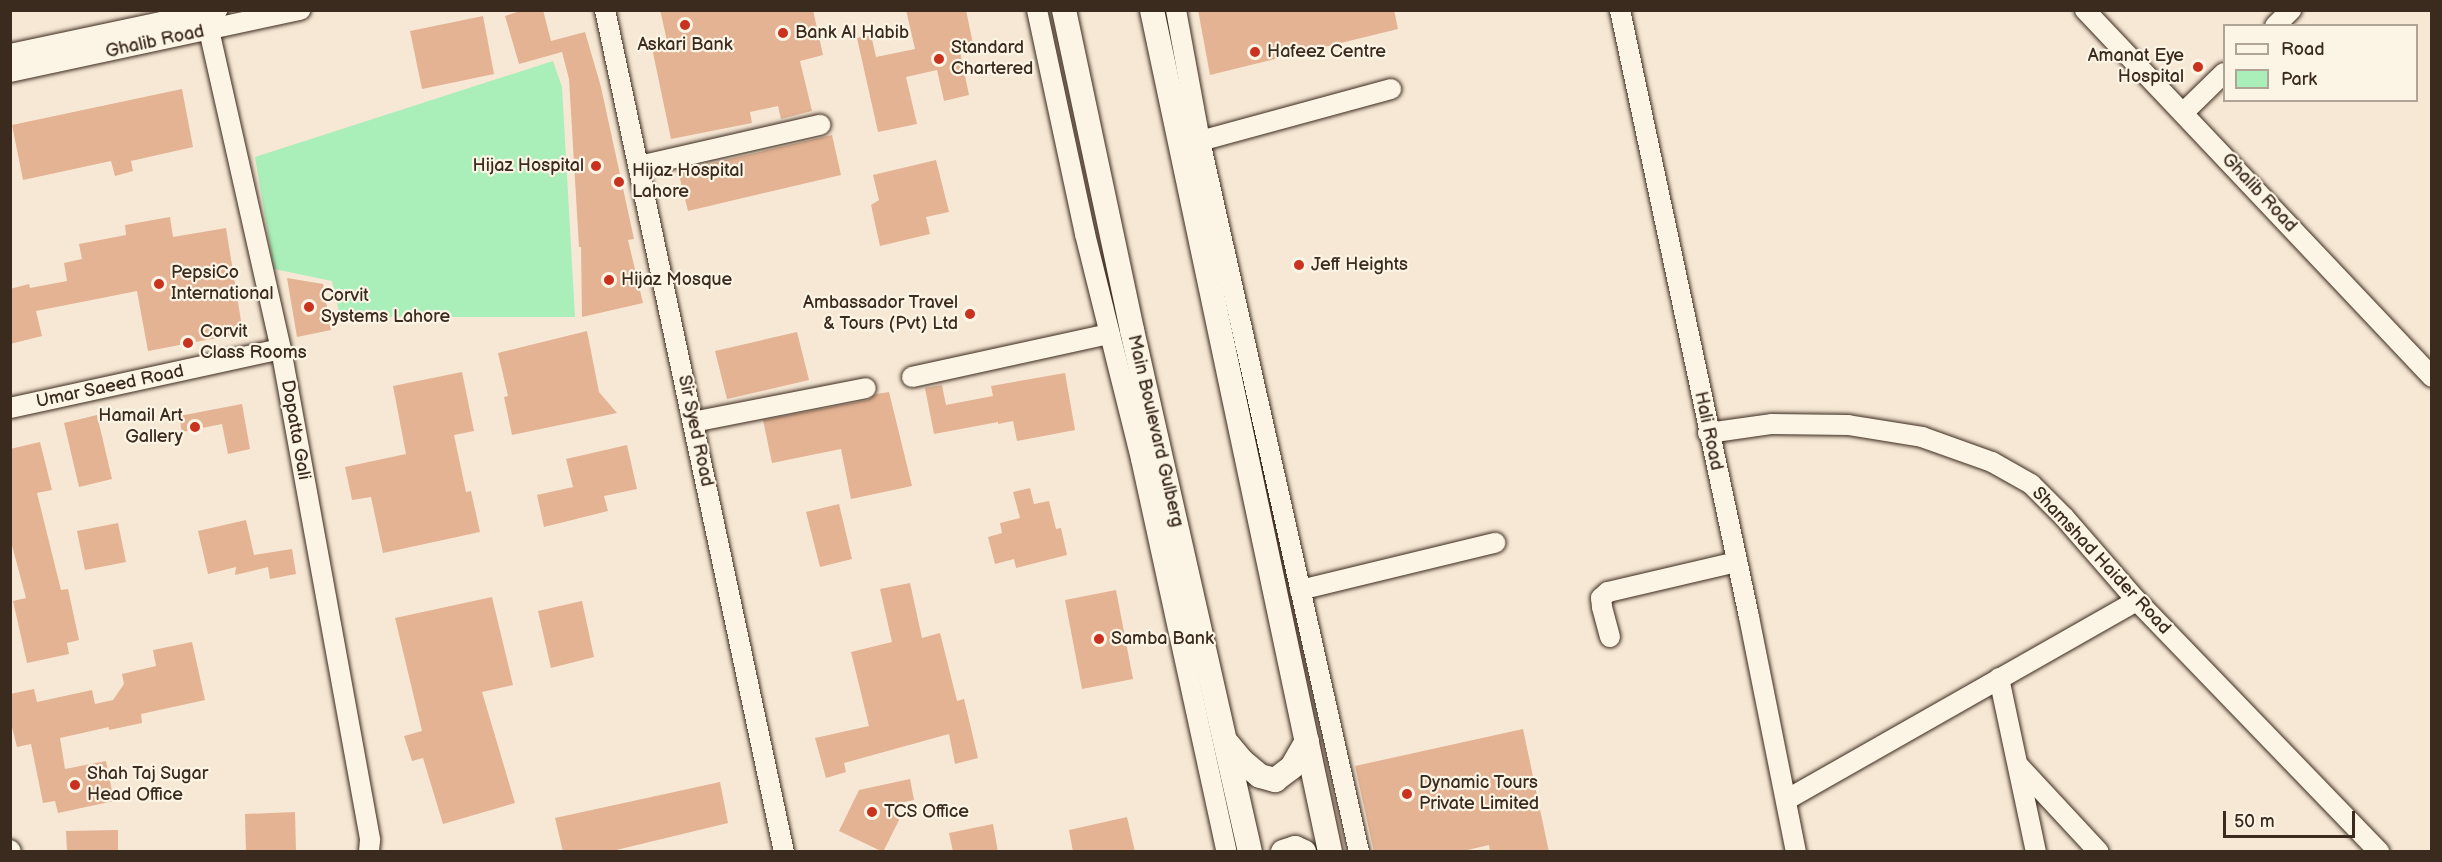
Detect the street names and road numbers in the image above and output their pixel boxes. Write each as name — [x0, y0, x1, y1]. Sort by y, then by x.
street label: Ghalib Road — [104, 21, 206, 63]
street label: Ghalib Road — [2217, 149, 2301, 237]
street label: Main Boulevard Gulberg — [1122, 333, 1188, 529]
street label: Umar Saeed Road — [34, 361, 186, 413]
street label: Sir Syed Road — [673, 373, 717, 489]
street label: Dopatta Gali — [276, 378, 314, 482]
street label: Hali Road — [1689, 390, 1727, 472]
street label: Shamshad Haider Road — [2027, 483, 2175, 639]

